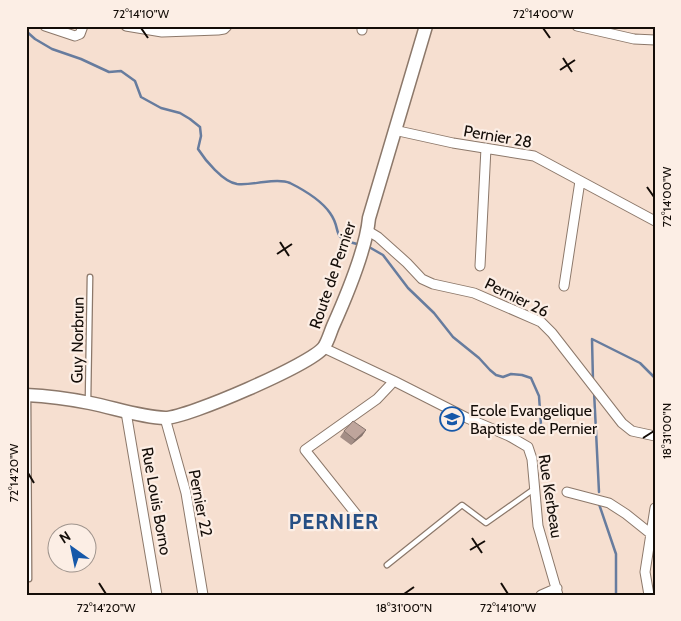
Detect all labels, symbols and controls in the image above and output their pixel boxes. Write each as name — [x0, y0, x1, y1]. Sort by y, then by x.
text: 72°14'10"W — [113, 6, 170, 21]
text: 72°14'00"W — [513, 6, 574, 21]
street label: Pernier 28 — [462, 121, 534, 152]
text: 72°14'00"W — [659, 166, 674, 227]
street label: Route de Pernier — [305, 218, 360, 331]
street label: Pernier 26 — [482, 274, 552, 321]
street label: Guy Norbrun — [67, 296, 88, 384]
place label: Ecole Evangelique Baptiste de Pernier — [470, 401, 598, 438]
text: 18°31'00"N — [659, 403, 674, 459]
school or university icon: Ecole Evangelique Baptiste de Pernier — [439, 406, 465, 432]
text: 72°14'20"W — [6, 443, 21, 502]
street label: Rue Louis Borno — [138, 446, 175, 557]
street label: Rue Kerbeau — [535, 453, 567, 539]
street label: Pernier 22 — [185, 468, 216, 538]
district label: PERNIER — [289, 509, 379, 534]
north arrow — [48, 524, 98, 574]
text: N — [56, 527, 74, 547]
text: 72°14'20"W — [77, 600, 136, 615]
text: 18°31'00"N — [376, 600, 432, 615]
text: 72°14'10"W — [480, 600, 537, 615]

